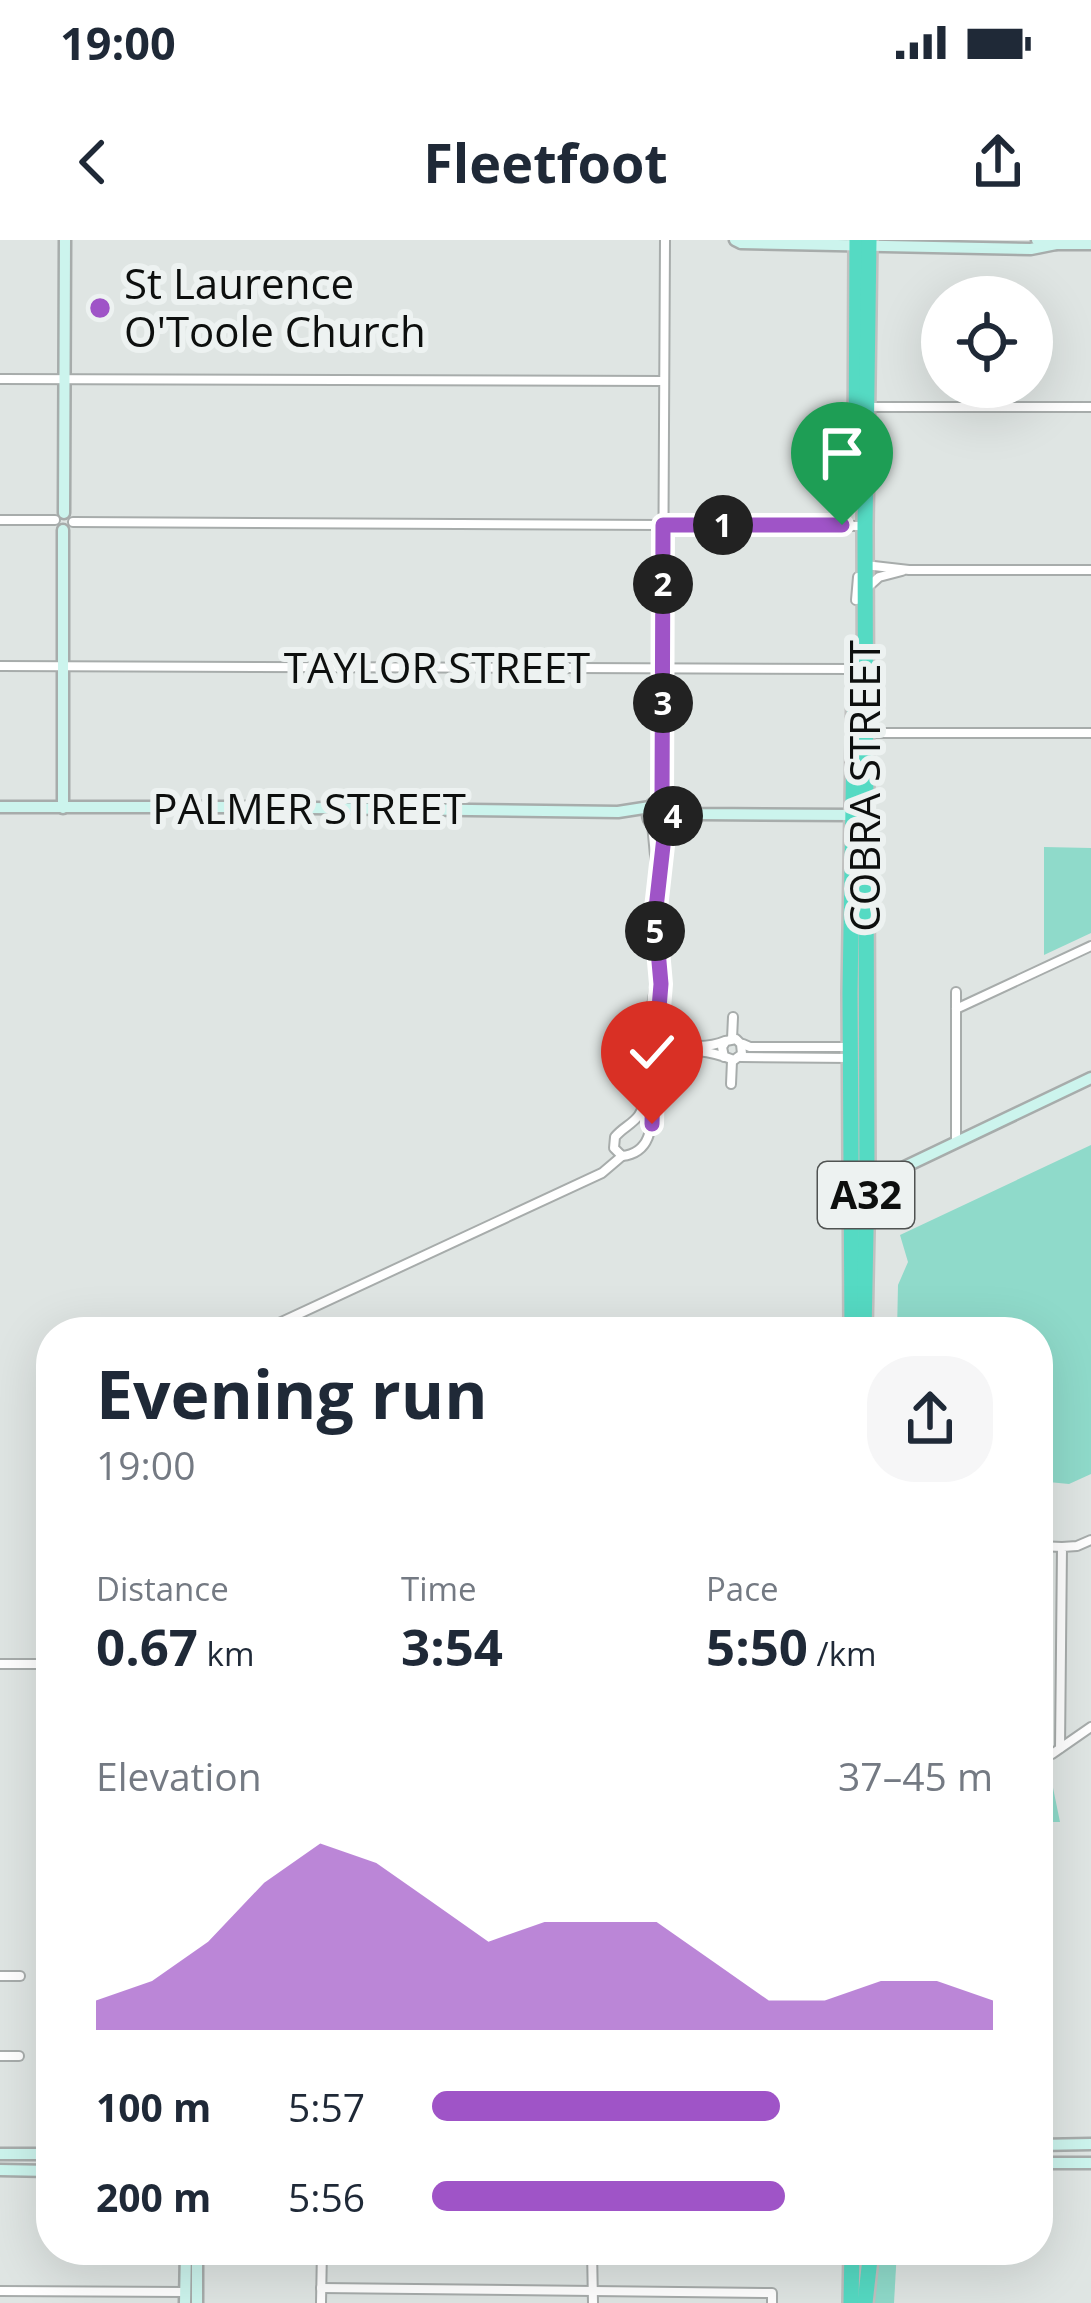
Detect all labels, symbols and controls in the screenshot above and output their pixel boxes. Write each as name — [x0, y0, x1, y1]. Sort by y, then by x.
text: 19:00 — [60, 12, 176, 73]
text: Fleetfoot — [423, 125, 668, 199]
icon: back — [60, 129, 126, 195]
icon: share — [965, 129, 1031, 195]
place label: St Laurence O'Toole Church — [124, 254, 426, 359]
map controls — [921, 276, 1053, 408]
button: locate — [921, 276, 1053, 408]
marker: St Laurence O'Toole Church — [87, 295, 113, 321]
pin — [791, 402, 893, 525]
icon: arrive — [809, 420, 875, 486]
pin: 1 — [693, 495, 753, 555]
text: 1 — [714, 502, 732, 547]
pin: 2 — [633, 554, 693, 614]
text: 2 — [654, 561, 672, 606]
street label: TAYLOR STREET — [284, 638, 590, 695]
street label: COBRA STREET — [835, 640, 892, 932]
pin: 3 — [633, 673, 693, 733]
text: 3 — [654, 680, 672, 725]
street label: PALMER STREET — [152, 779, 466, 836]
pin: 4 — [643, 786, 703, 846]
text: 4 — [664, 793, 682, 838]
pin: 5 — [625, 901, 685, 961]
text: 5 — [646, 908, 664, 953]
pin — [601, 1001, 703, 1124]
icon: check — [619, 1019, 685, 1085]
road number: A32 — [818, 1162, 914, 1228]
text: Evening run — [96, 1348, 488, 1438]
button: share — [867, 1356, 993, 1482]
text: 19:00 — [96, 1438, 195, 1491]
text: Distance — [96, 1566, 229, 1611]
text: Time — [401, 1566, 477, 1611]
text: Pace — [706, 1566, 779, 1611]
text: 0.67 — [96, 1611, 198, 1681]
text: 3:54 — [401, 1611, 503, 1681]
text: 5:50 — [706, 1611, 808, 1681]
text: km — [198, 1631, 255, 1676]
text: /km — [808, 1631, 877, 1676]
text: Elevation — [96, 1749, 262, 1802]
text: 37–45 m — [838, 1749, 993, 1802]
text: 100 m — [96, 2080, 211, 2133]
text: 5:57 — [288, 2080, 365, 2133]
text: 200 m — [96, 2170, 211, 2223]
text: 5:56 — [288, 2170, 365, 2223]

